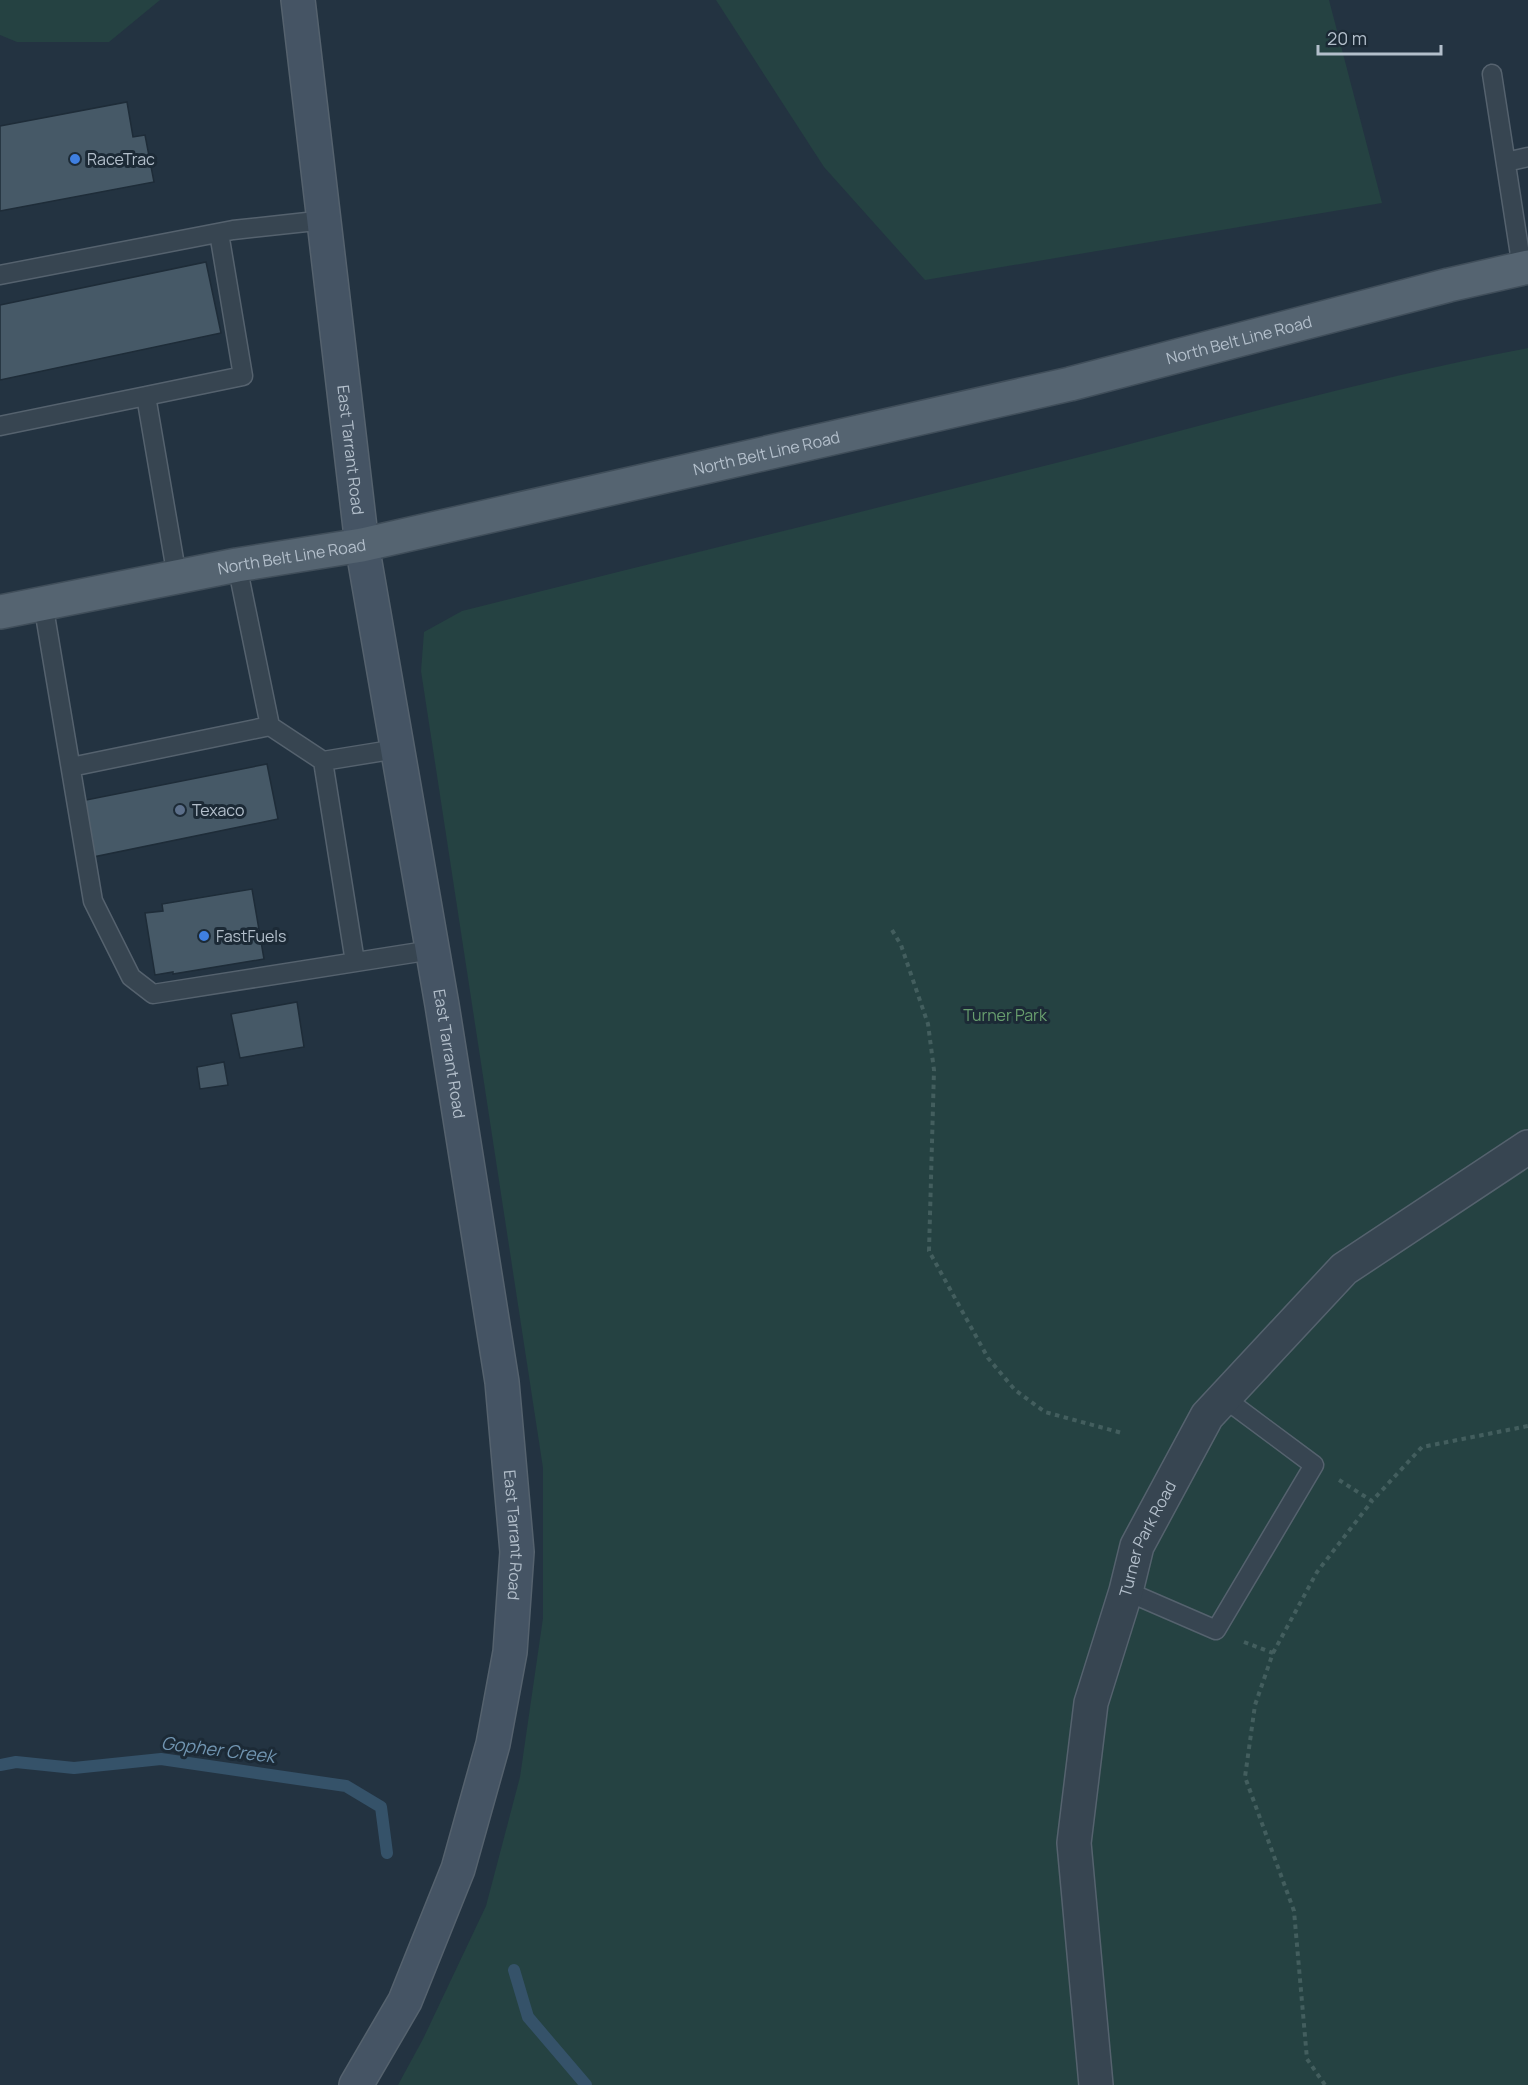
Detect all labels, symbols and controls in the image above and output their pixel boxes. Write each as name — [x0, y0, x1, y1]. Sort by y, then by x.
scale bar — [1318, 18, 1441, 56]
text: 20 m — [1327, 26, 1367, 50]
place label: RaceTrac — [87, 148, 155, 170]
marker: RaceTrac — [68, 152, 82, 166]
street label: North Belt Line Road — [1164, 310, 1314, 369]
street label: East Tarrant Road — [332, 384, 369, 516]
street label: North Belt Line Road — [691, 426, 842, 480]
street label: North Belt Line Road — [216, 534, 367, 580]
place label: Texaco — [192, 799, 244, 821]
marker: Texaco — [173, 803, 187, 817]
place label: FastFuels — [216, 925, 286, 947]
marker: FastFuels — [197, 929, 211, 943]
street label: East Tarrant Road — [428, 987, 471, 1120]
park label: Turner Park — [963, 1004, 1048, 1026]
street label: East Tarrant Road — [499, 1469, 528, 1601]
street label: Turner Park Road — [1114, 1477, 1181, 1600]
water label: Gopher Creek — [160, 1730, 279, 1768]

